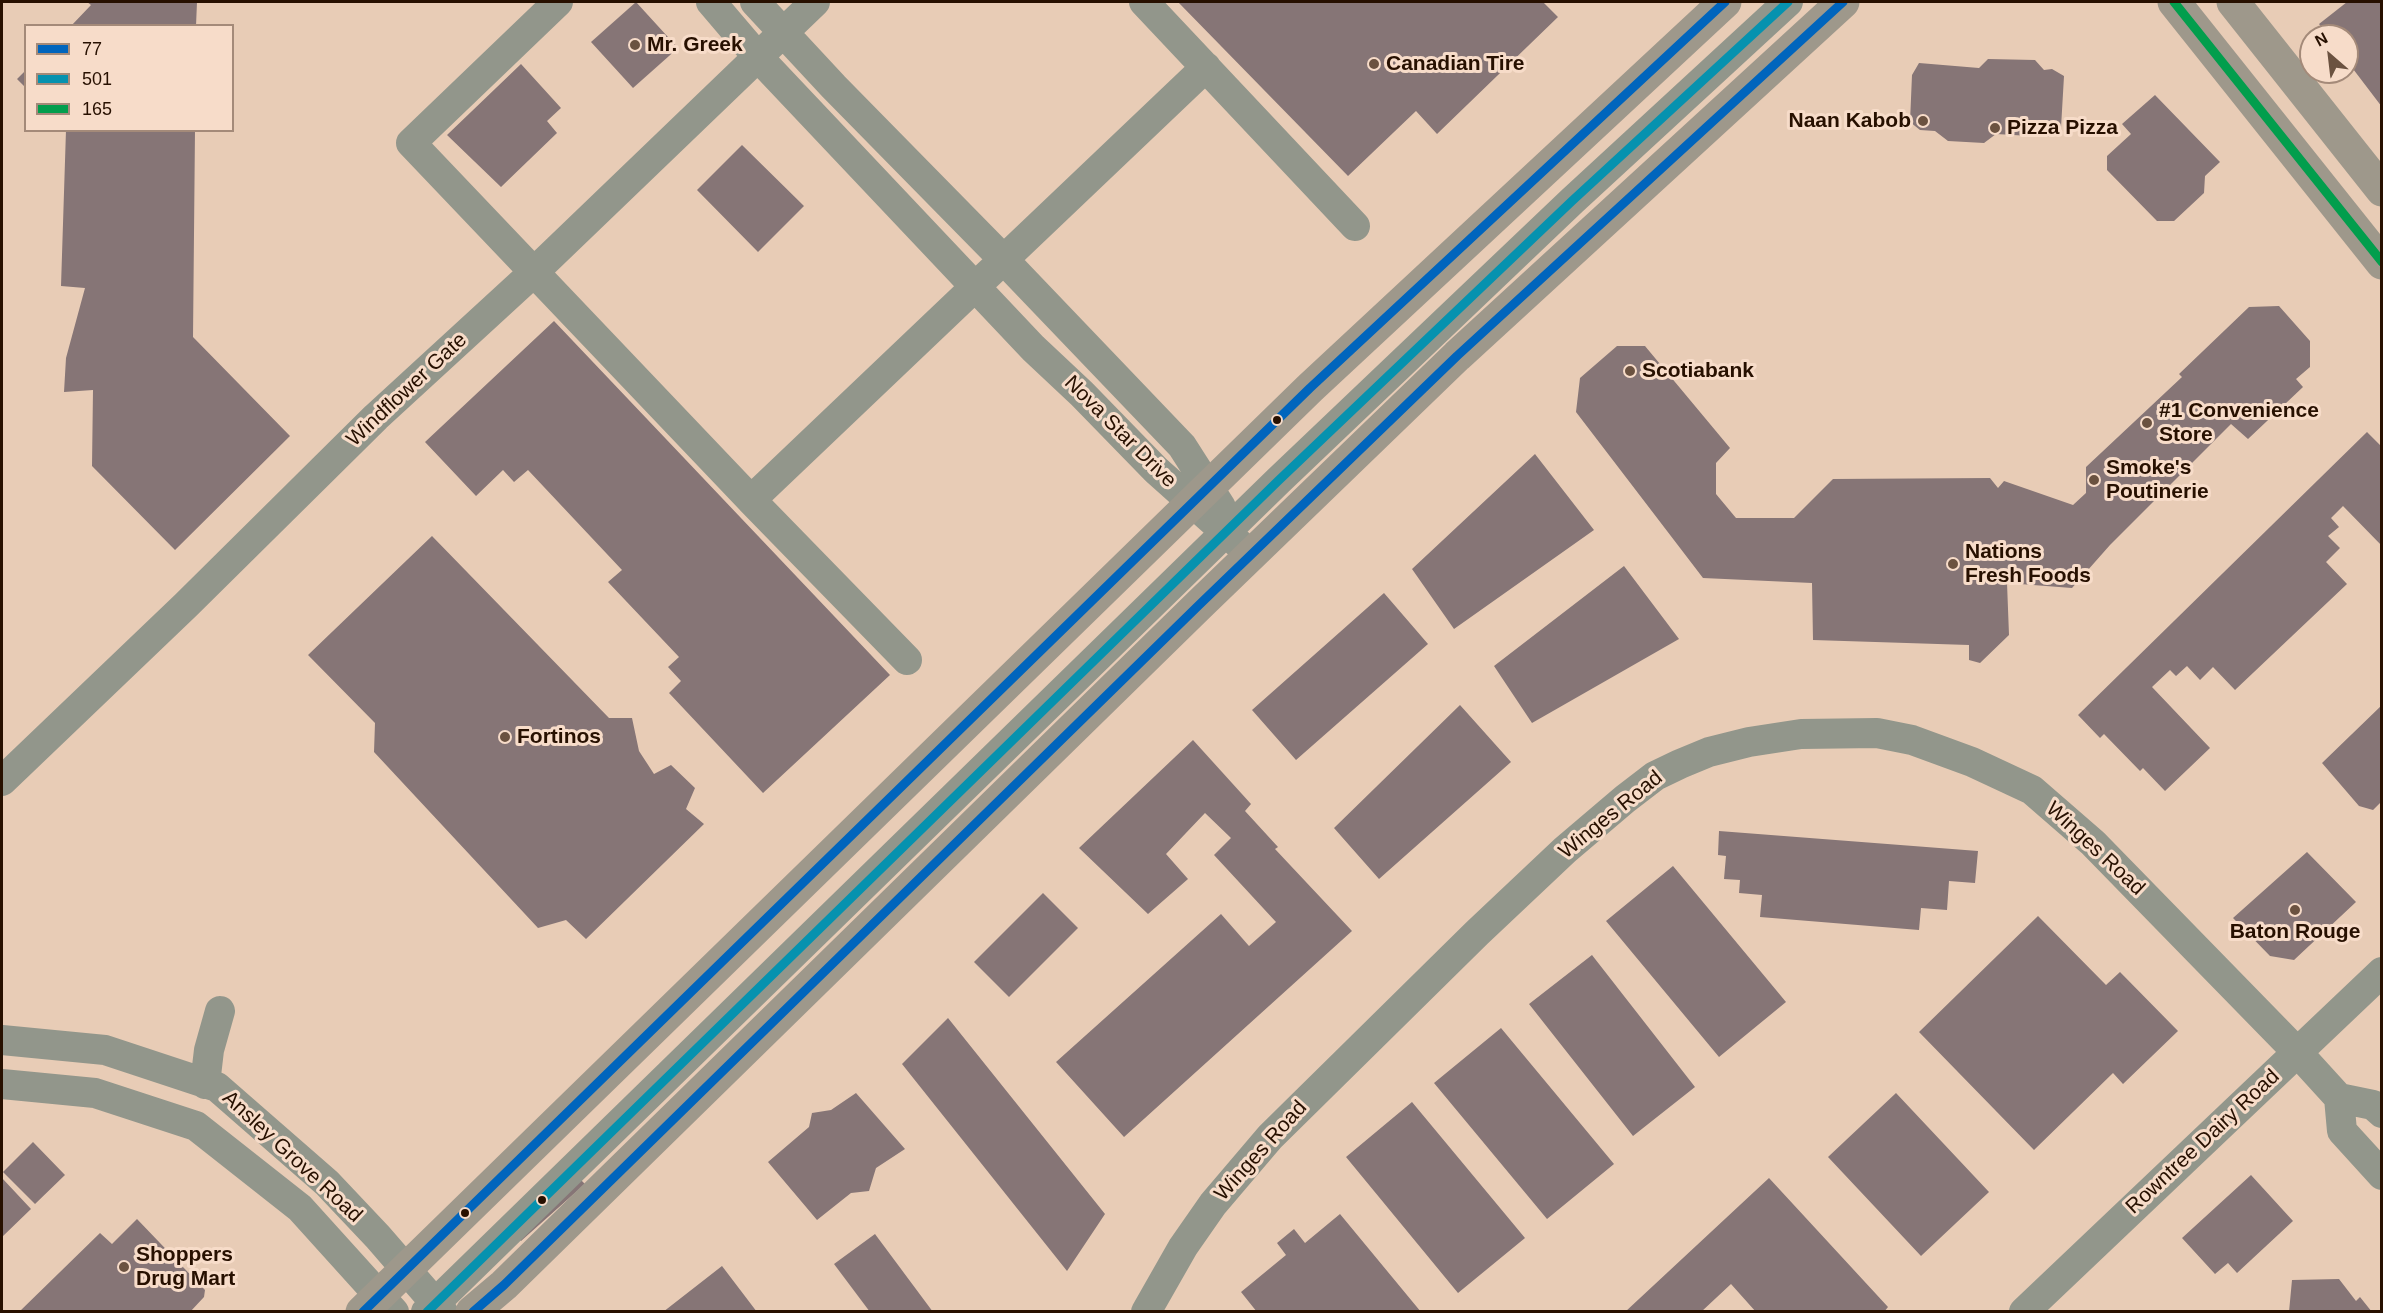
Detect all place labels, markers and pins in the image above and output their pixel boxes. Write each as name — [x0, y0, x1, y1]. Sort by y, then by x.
place label: Mr. Greek — [647, 32, 743, 58]
marker: Mr. Greek — [628, 38, 642, 52]
place label: Canadian Tire — [1386, 51, 1524, 77]
marker: Canadian Tire — [1367, 57, 1381, 71]
place label: Naan Kabob — [1788, 108, 1911, 134]
marker: Naan Kabob — [1916, 114, 1930, 128]
place label: Pizza Pizza — [2007, 115, 2118, 141]
marker: Pizza Pizza — [1988, 121, 2002, 135]
place label: Scotiabank — [1642, 358, 1754, 384]
marker: Scotiabank — [1623, 364, 1637, 378]
place label: #1 Convenience Store — [2159, 398, 2319, 448]
unlabelled marker — [1271, 414, 1283, 426]
marker: #1 Convenience Store — [2140, 416, 2154, 430]
place label: Smoke's Poutinerie — [2106, 455, 2209, 505]
marker: Smoke's Poutinerie — [2087, 473, 2101, 487]
place label: Nations Fresh Foods — [1965, 539, 2091, 589]
marker: Nations Fresh Foods — [1946, 557, 1960, 571]
place label: Fortinos — [517, 724, 601, 750]
marker: Fortinos — [498, 730, 512, 744]
marker: Baton Rouge — [2288, 903, 2302, 917]
place label: Baton Rouge — [2230, 919, 2360, 945]
unlabelled marker — [536, 1194, 548, 1206]
unlabelled marker — [459, 1207, 471, 1219]
place label: Shoppers Drug Mart — [136, 1242, 235, 1292]
marker: Shoppers Drug Mart — [117, 1260, 131, 1274]

